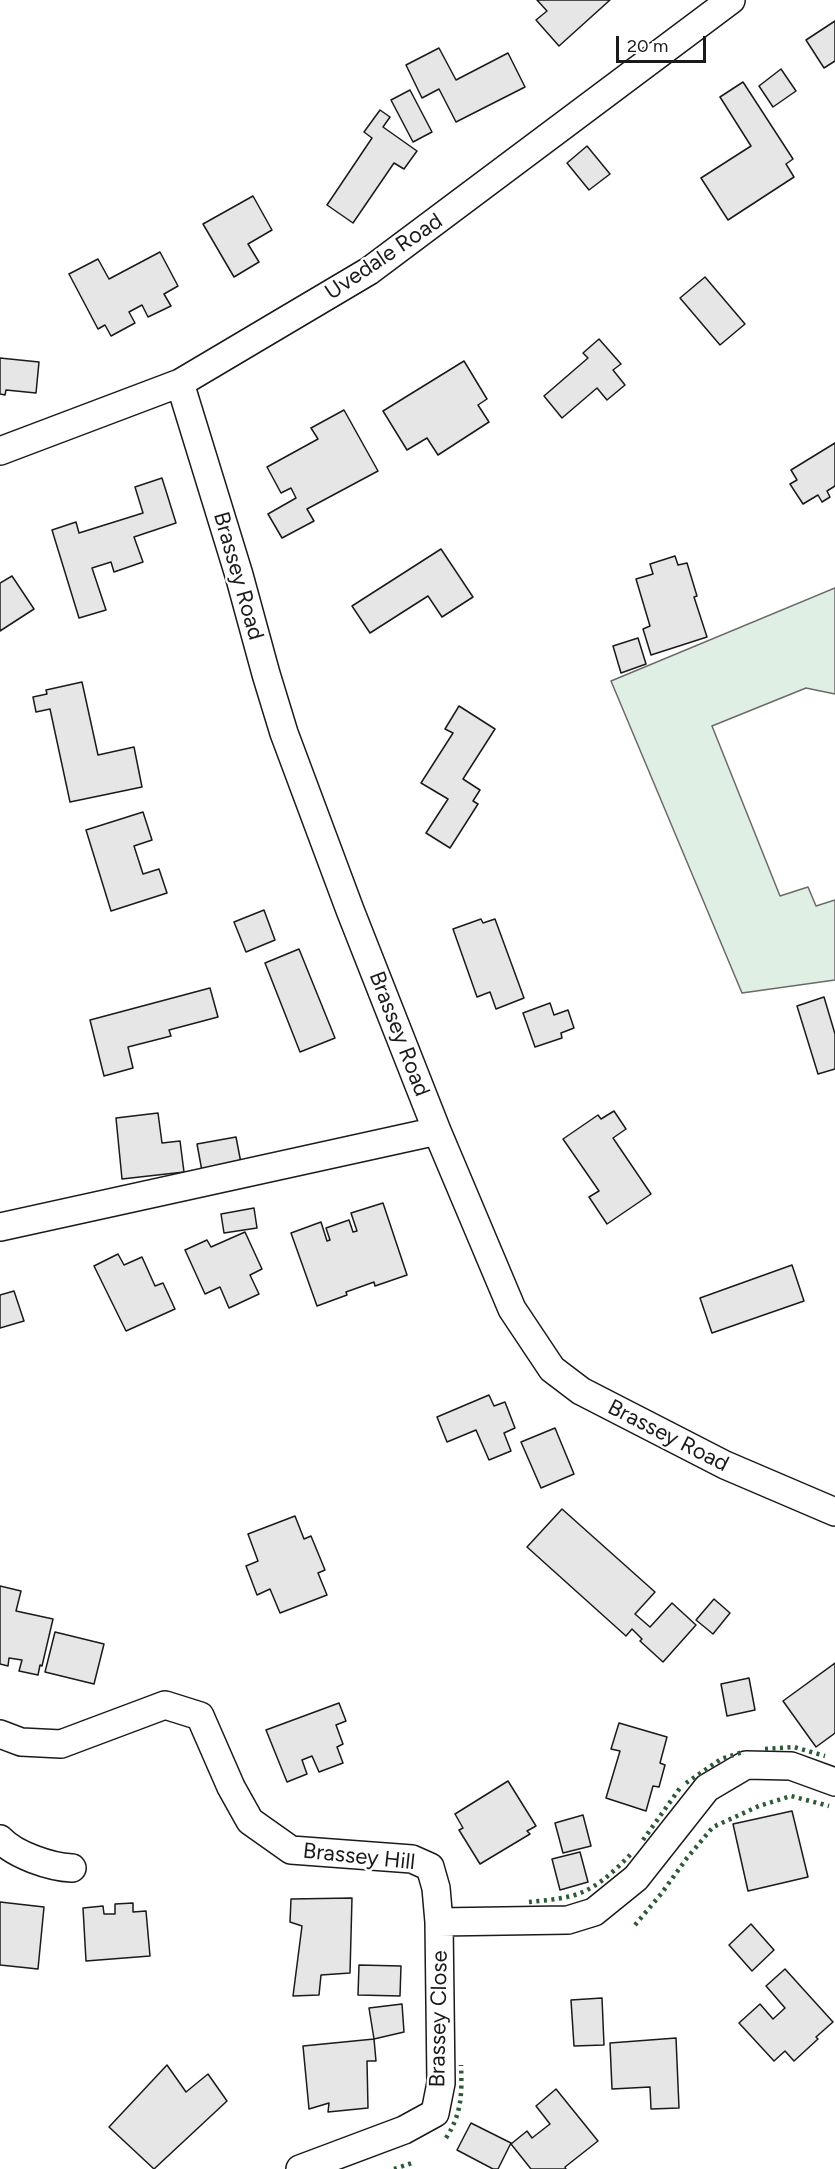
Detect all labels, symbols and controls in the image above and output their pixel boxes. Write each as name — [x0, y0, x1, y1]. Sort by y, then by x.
scale bar — [619, 24, 709, 62]
text: 20 m — [627, 35, 668, 57]
street label: Uvedale Road — [320, 208, 448, 306]
street label: Brassey Road — [207, 509, 269, 643]
street label: Brassey Road — [363, 968, 435, 1100]
street label: Brassey Road — [603, 1394, 733, 1478]
street label: Brassey Hill — [302, 1838, 416, 1876]
street label: Brassey Close — [425, 1950, 453, 2088]

